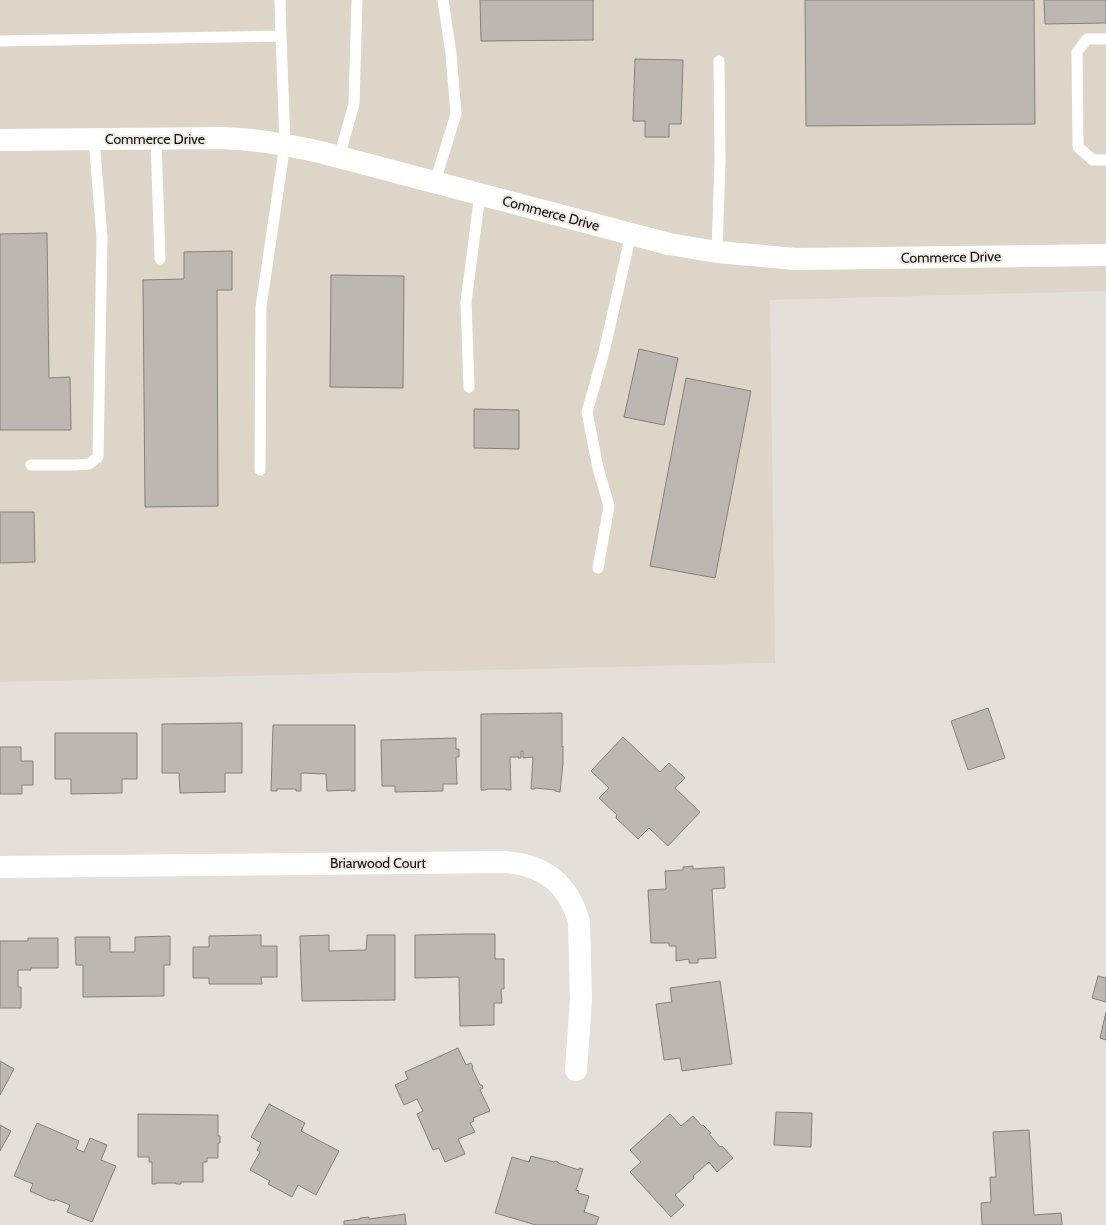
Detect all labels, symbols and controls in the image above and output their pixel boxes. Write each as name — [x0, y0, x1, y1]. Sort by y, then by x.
street label: Commerce Drive — [105, 130, 205, 148]
street label: Commerce Drive — [500, 191, 602, 235]
street label: Commerce Drive — [901, 247, 1001, 267]
street label: Briarwood Court — [330, 854, 426, 872]

